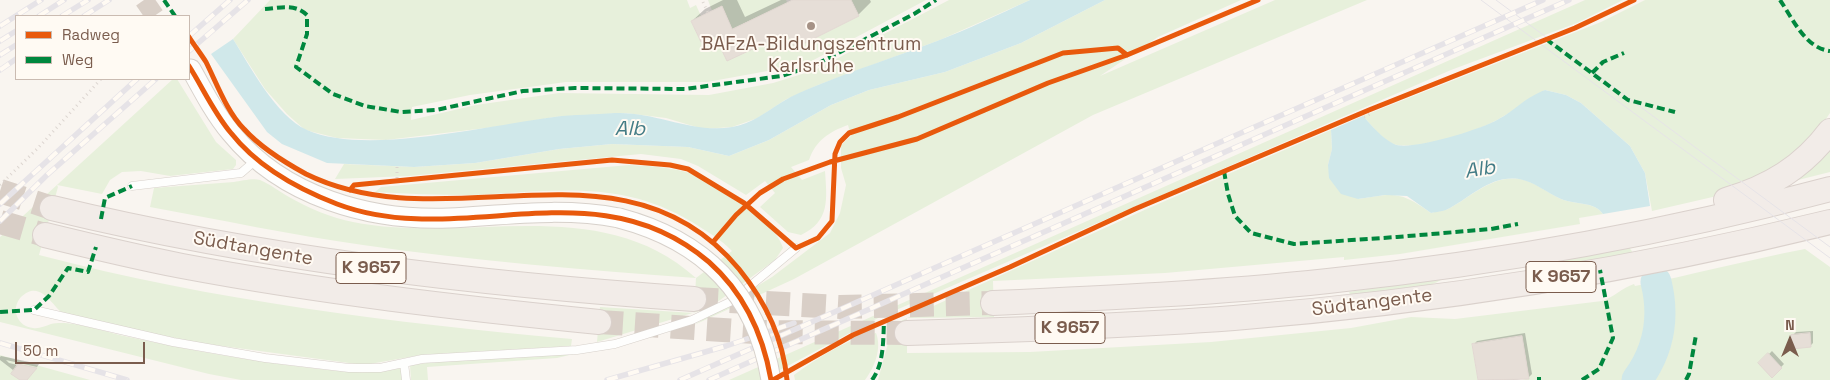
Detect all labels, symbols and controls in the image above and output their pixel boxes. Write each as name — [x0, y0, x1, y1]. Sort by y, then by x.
legend — [15, 15, 190, 80]
marker: BAFzA-Bildungszentrum Karlsruhe — [805, 20, 817, 32]
text: Radweg — [62, 25, 120, 44]
place label: BAFzA-Bildungszentrum Karlsruhe — [701, 34, 921, 78]
text: Weg — [62, 50, 93, 69]
water label: Alb — [615, 118, 645, 142]
water label: Alb — [1463, 156, 1497, 184]
street label: Südtangente — [191, 227, 315, 271]
road number: K 9657 — [336, 252, 406, 284]
road number: K 9657 — [1526, 262, 1596, 292]
street label: Südtangente — [1310, 284, 1434, 322]
road number: K 9657 — [1035, 312, 1105, 343]
north arrow — [1765, 315, 1815, 365]
text: N — [1785, 316, 1795, 334]
scale bar — [18, 332, 148, 364]
text: 50 m — [23, 341, 58, 360]

